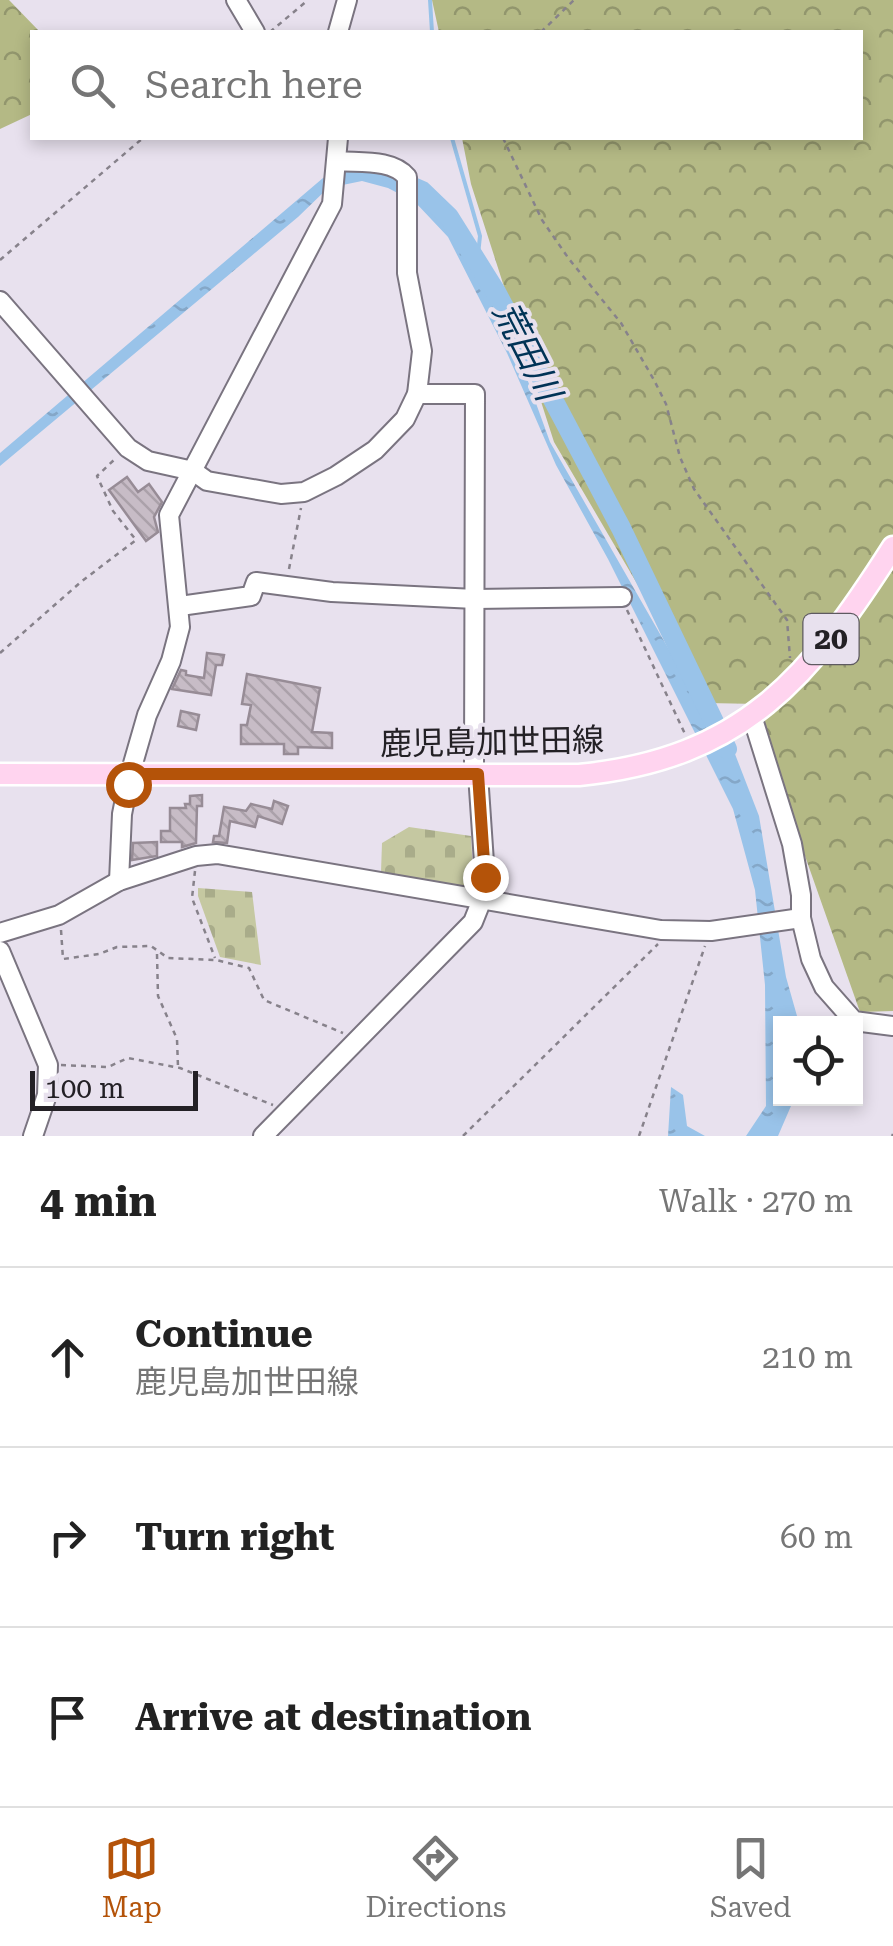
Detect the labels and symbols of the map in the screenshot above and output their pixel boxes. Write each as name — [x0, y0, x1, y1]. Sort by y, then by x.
water label: 荒田川 — [484, 295, 570, 411]
road number: 20 — [804, 614, 858, 664]
street label: 鹿児島加世田線 — [380, 721, 604, 763]
route start — [106, 762, 152, 808]
route end — [463, 855, 509, 901]
scale bar — [30, 1066, 198, 1110]

